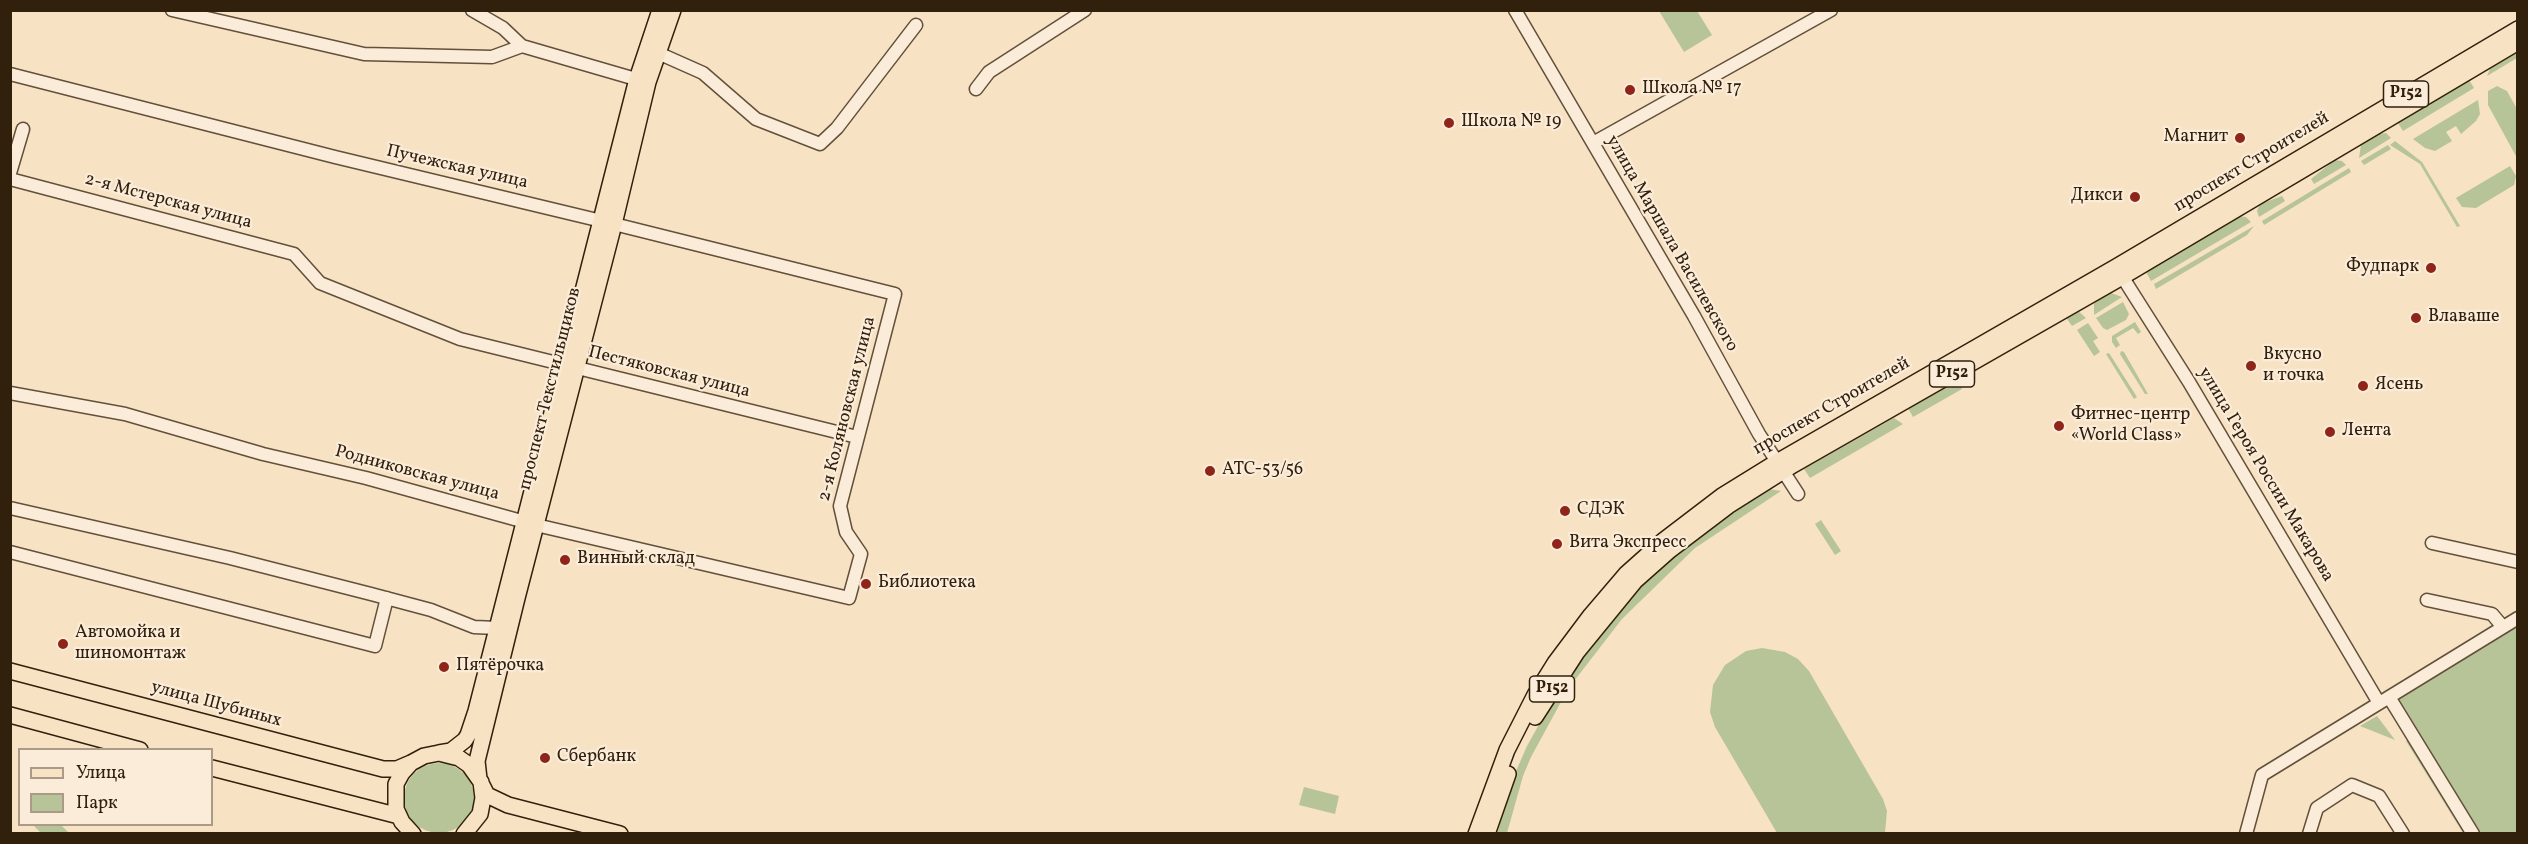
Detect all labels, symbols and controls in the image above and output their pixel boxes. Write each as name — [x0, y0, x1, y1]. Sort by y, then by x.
place label: Школа № 17 — [1642, 79, 1742, 101]
road number: Р152 — [2384, 81, 2428, 107]
marker: Школа № 17 — [1623, 83, 1637, 97]
street label: проспект Строителей — [2170, 108, 2334, 218]
place label: Школа № 19 — [1461, 112, 1561, 134]
marker: Школа № 19 — [1442, 116, 1456, 130]
place label: Магнит — [2164, 127, 2228, 149]
marker: Магнит — [2233, 131, 2247, 145]
street label: улица Маршала Василевского — [1600, 132, 1742, 356]
street label: Пучежская улица — [384, 141, 530, 195]
street label: 2-я Мстерская улица — [82, 169, 254, 235]
place label: Дикси — [2071, 186, 2123, 208]
marker: Дикси — [2128, 190, 2142, 204]
place label: Фудпарк — [2346, 257, 2419, 279]
marker: Фудпарк — [2424, 261, 2438, 275]
street label: проспект Текстильщиков — [515, 285, 587, 493]
place label: Влаваше — [2428, 307, 2500, 329]
marker: Влаваше — [2409, 311, 2423, 325]
street label: 2-я Коляновская улица — [815, 314, 881, 504]
street label: Пестяковская улица — [586, 342, 752, 404]
place label: Вкусно и точка — [2263, 345, 2324, 388]
street label: проспект Строителей — [1750, 353, 1914, 461]
marker: Вкусно и точка — [2244, 359, 2258, 373]
road number: Р152 — [1930, 361, 1974, 387]
street label: улица Героя России Макарова — [2192, 364, 2338, 586]
place label: Ясень — [2375, 375, 2423, 397]
marker: Ясень — [2356, 379, 2370, 393]
place label: Фитнес-центр «World Class» — [2071, 405, 2190, 448]
marker: Фитнес-центр «World Class» — [2052, 419, 2066, 433]
place label: Лента — [2342, 421, 2392, 443]
marker: Лента — [2323, 425, 2337, 439]
street label: Родниковская улица — [332, 442, 502, 506]
place label: АТС-53/56 — [1222, 460, 1303, 482]
marker: АТС-53/56 — [1203, 464, 1217, 478]
place label: СДЭК — [1577, 500, 1625, 522]
marker: СДЭК — [1558, 504, 1572, 518]
place label: Вита Экспресс — [1569, 533, 1687, 555]
marker: Вита Экспресс — [1550, 537, 1564, 551]
place label: Винный склад — [577, 549, 695, 571]
marker: Винный склад — [558, 553, 572, 567]
place label: Библиотека — [878, 573, 976, 595]
marker: Библиотека — [859, 577, 873, 591]
place label: Автомойка и шиномонтаж — [75, 623, 186, 666]
marker: Автомойка и шиномонтаж — [56, 637, 70, 651]
place label: Пятёрочка — [456, 656, 544, 678]
marker: Пятёрочка — [437, 660, 451, 674]
road number: Р152 — [1530, 676, 1574, 702]
street label: улица Шубиных — [148, 677, 284, 733]
place label: Сбербанк — [557, 747, 636, 769]
legend — [18, 748, 213, 826]
marker: Сбербанк — [538, 751, 552, 765]
text: Улица — [76, 761, 126, 786]
text: Парк — [76, 791, 118, 816]

